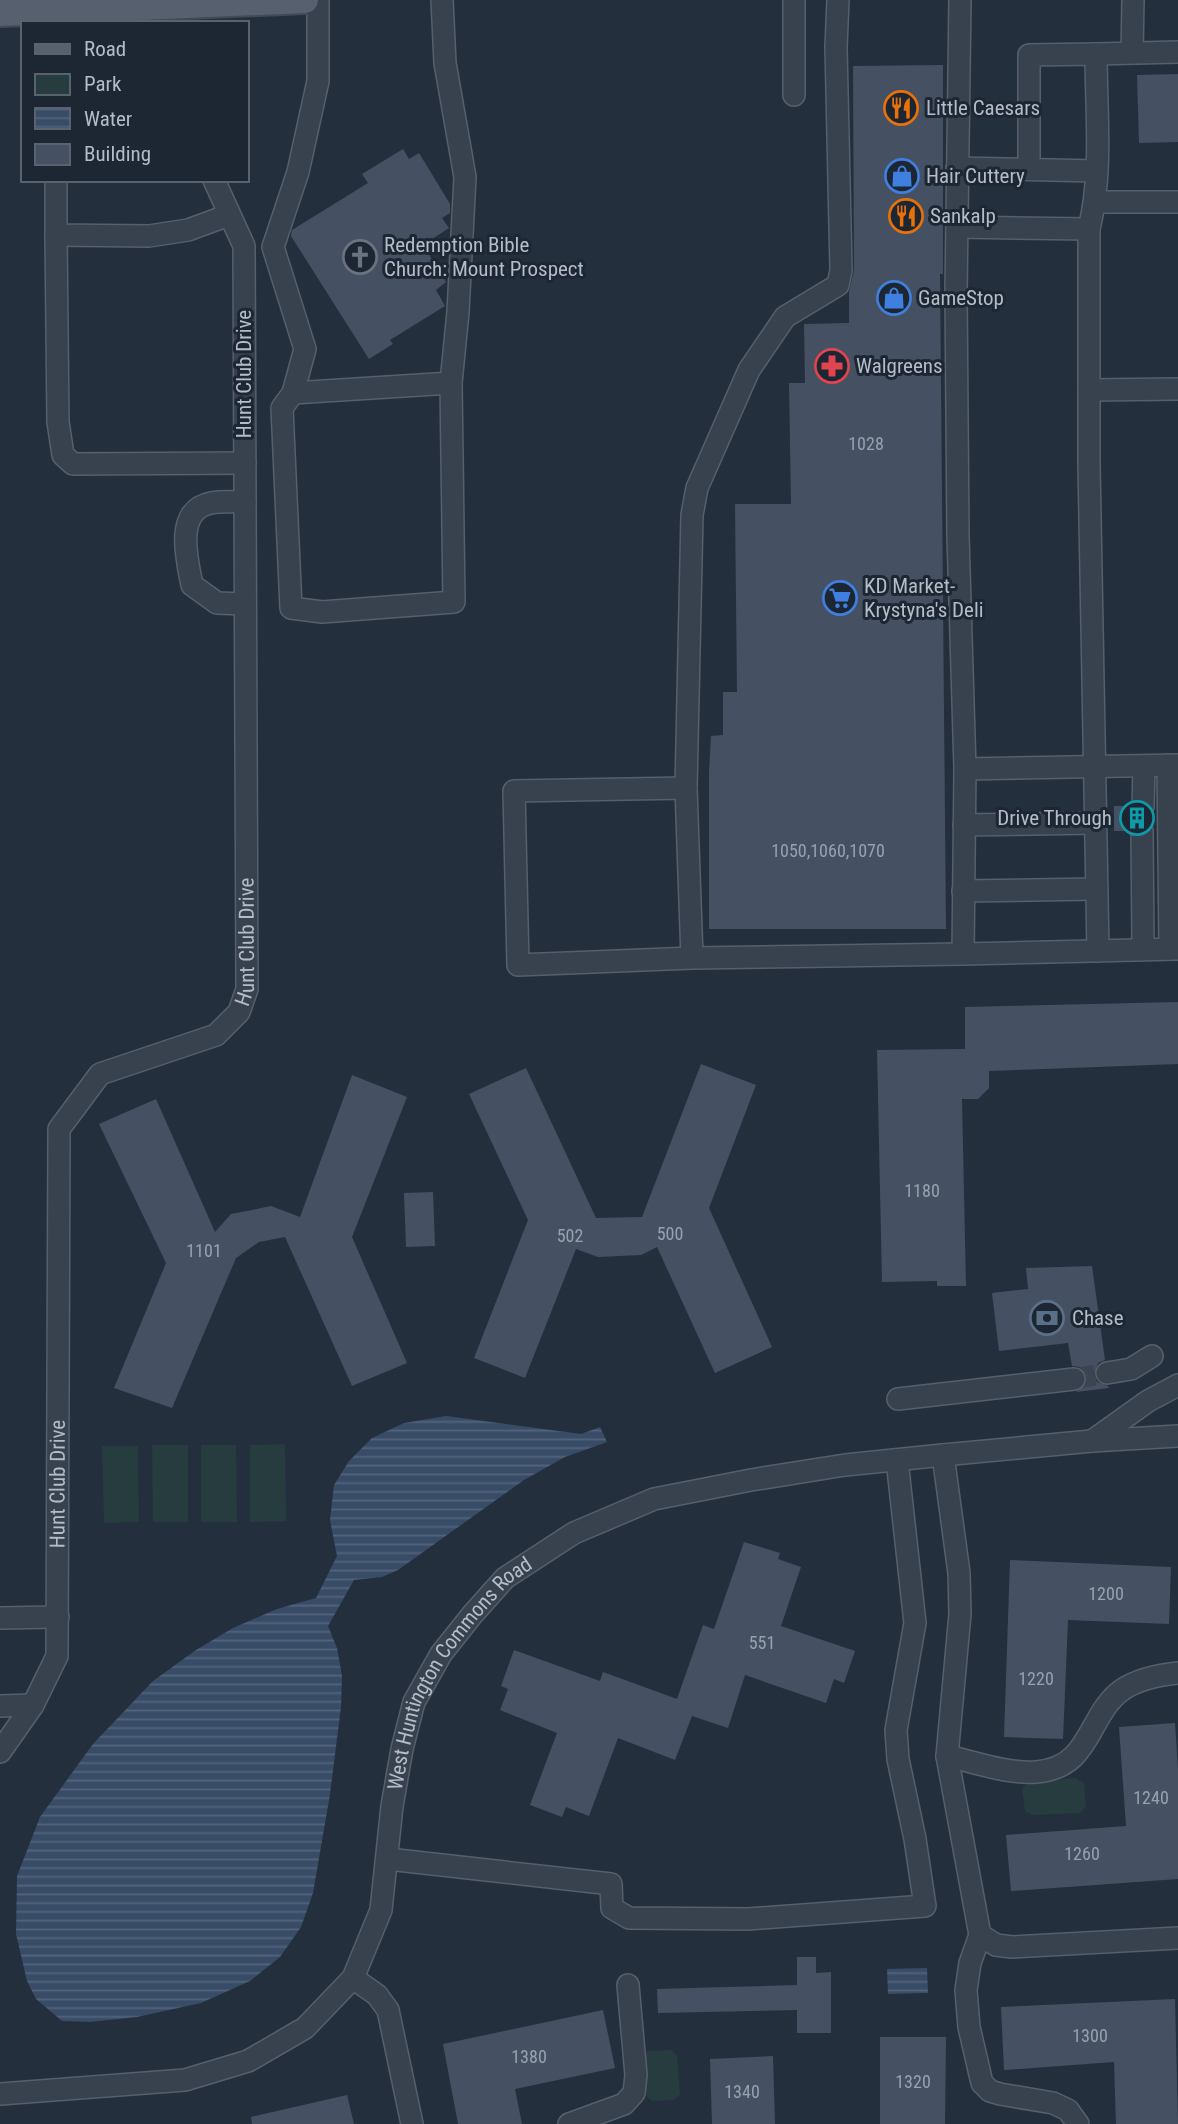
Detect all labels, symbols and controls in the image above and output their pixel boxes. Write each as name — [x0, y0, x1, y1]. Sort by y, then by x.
legend — [21, 21, 248, 182]
text: Road — [84, 37, 126, 61]
text: Park — [84, 72, 122, 96]
restaurant icon: Little Caesars — [882, 89, 920, 127]
place label: Little Caesars — [926, 96, 1040, 120]
text: Water — [84, 107, 132, 131]
text: Building — [84, 142, 151, 166]
shop icon: Hair Cuttery — [883, 157, 921, 195]
place label: Hair Cuttery — [926, 164, 1025, 188]
restaurant icon: Sankalp — [887, 197, 925, 235]
place label: Sankalp — [930, 204, 996, 228]
place label: Redemption Bible Church: Mount Prospect — [384, 233, 584, 281]
church icon: Redemption Bible Church: Mount Prospect — [341, 238, 379, 276]
shop icon: GameStop — [875, 279, 913, 317]
place label: GameStop — [918, 286, 1004, 310]
street label: Hunt Club Drive — [232, 310, 256, 438]
pharmacy icon: Walgreens — [813, 347, 851, 385]
place label: Walgreens — [856, 354, 943, 378]
house number: 1028 — [848, 433, 884, 454]
place label: KD Market- Krystyna's Deli — [864, 574, 984, 622]
supermarket icon: KD Market- Krystyna's Deli — [821, 579, 859, 617]
building icon: Drive Through — [1118, 799, 1156, 837]
place label: Drive Through — [997, 806, 1112, 830]
house number: 1050,1060,1070 — [771, 840, 885, 861]
street label: Hunt Club Drive — [230, 877, 259, 1009]
house number: 1180 — [904, 1180, 940, 1201]
house number: 500 — [657, 1223, 683, 1244]
house number: 502 — [557, 1225, 583, 1246]
house number: 1101 — [186, 1240, 222, 1261]
bank icon: Chase — [1028, 1299, 1066, 1337]
place label: Chase — [1072, 1306, 1124, 1330]
street label: Hunt Club Drive — [45, 1420, 70, 1548]
street label: West Huntington Commons Road — [383, 1552, 536, 1792]
house number: 1200 — [1088, 1583, 1124, 1604]
house number: 551 — [749, 1632, 775, 1653]
house number: 1220 — [1018, 1668, 1054, 1689]
house number: 1240 — [1133, 1787, 1169, 1808]
house number: 1260 — [1064, 1843, 1100, 1864]
house number: 1300 — [1072, 2025, 1108, 2046]
house number: 1380 — [511, 2046, 547, 2067]
house number: 1320 — [895, 2071, 931, 2092]
house number: 1340 — [724, 2081, 760, 2102]

